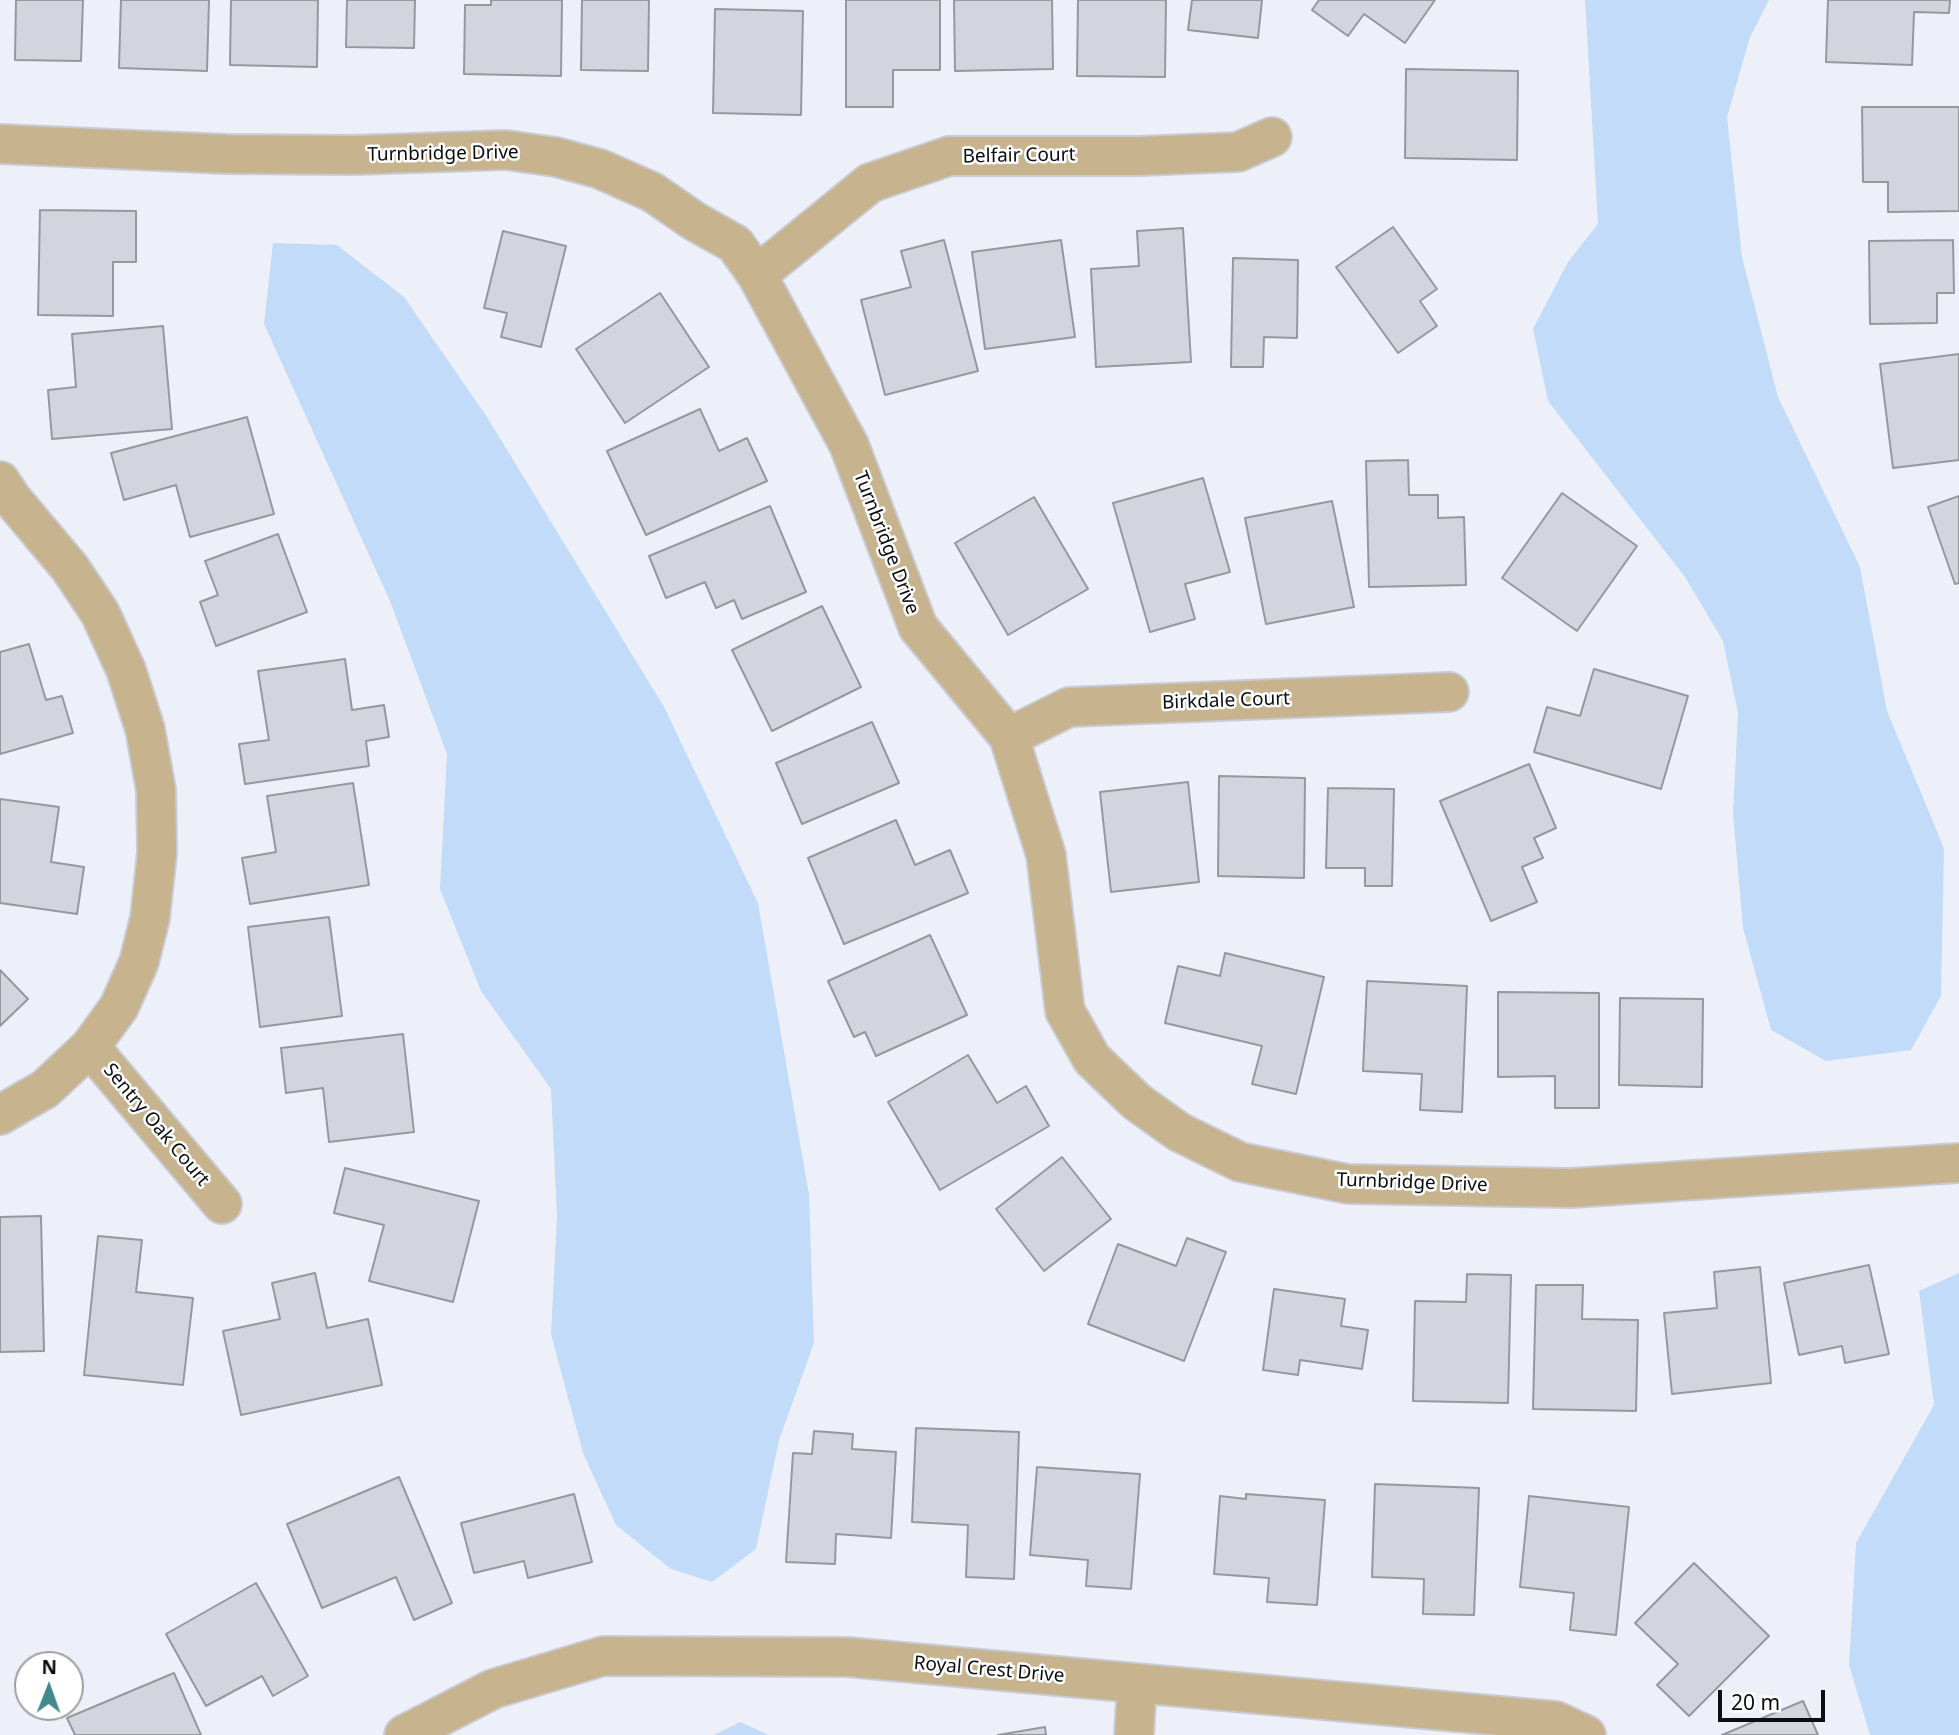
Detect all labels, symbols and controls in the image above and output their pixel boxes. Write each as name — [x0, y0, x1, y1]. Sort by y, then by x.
street label: Turnbridge Drive — [367, 141, 519, 167]
street label: Belfair Court — [962, 144, 1076, 168]
street label: Turnbridge Drive — [848, 468, 924, 618]
street label: Birkdale Court — [1162, 687, 1290, 715]
street label: Sentry Oak Court — [98, 1059, 214, 1191]
street label: Turnbridge Drive — [1336, 1169, 1488, 1197]
north arrow — [14, 1651, 84, 1721]
street label: Royal Crest Drive — [913, 1652, 1065, 1688]
text: N — [41, 1654, 57, 1680]
scale bar — [1721, 1676, 1828, 1720]
text: 20 m — [1731, 1688, 1780, 1716]

